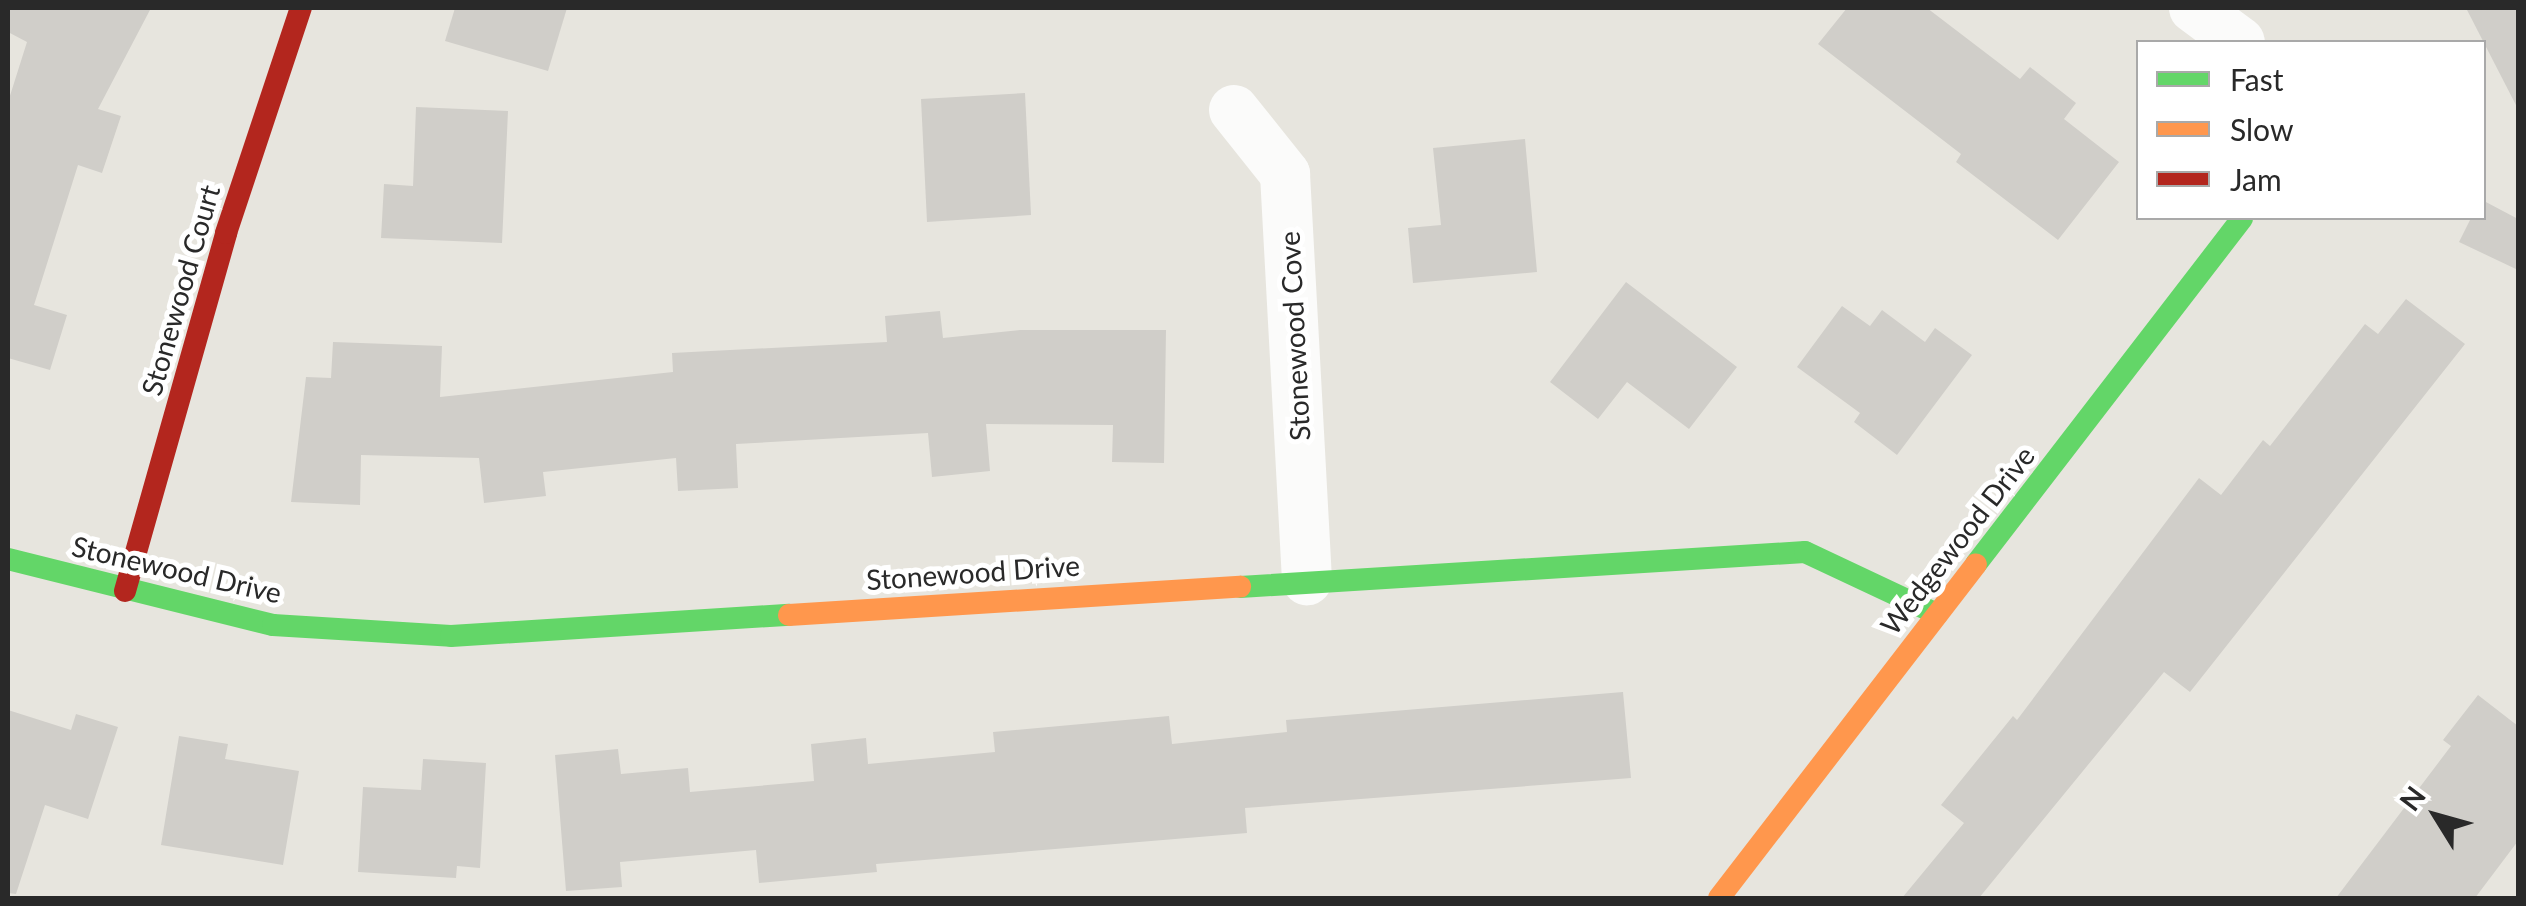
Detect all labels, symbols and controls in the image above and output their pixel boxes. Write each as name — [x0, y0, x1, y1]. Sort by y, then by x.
legend — [2136, 40, 2486, 220]
text: Fast — [2230, 61, 2284, 97]
text: Slow — [2230, 111, 2293, 147]
text: Jam — [2230, 161, 2282, 197]
street label: Stonewood Court — [134, 181, 226, 399]
street label: Stonewood Cove — [1272, 230, 1316, 442]
street label: Wedgewood Drive — [1873, 439, 2041, 641]
street label: Stonewood Drive — [69, 529, 285, 609]
street label: Stonewood Drive — [865, 548, 1081, 596]
north arrow — [2386, 766, 2486, 866]
text: N — [2392, 779, 2432, 817]

